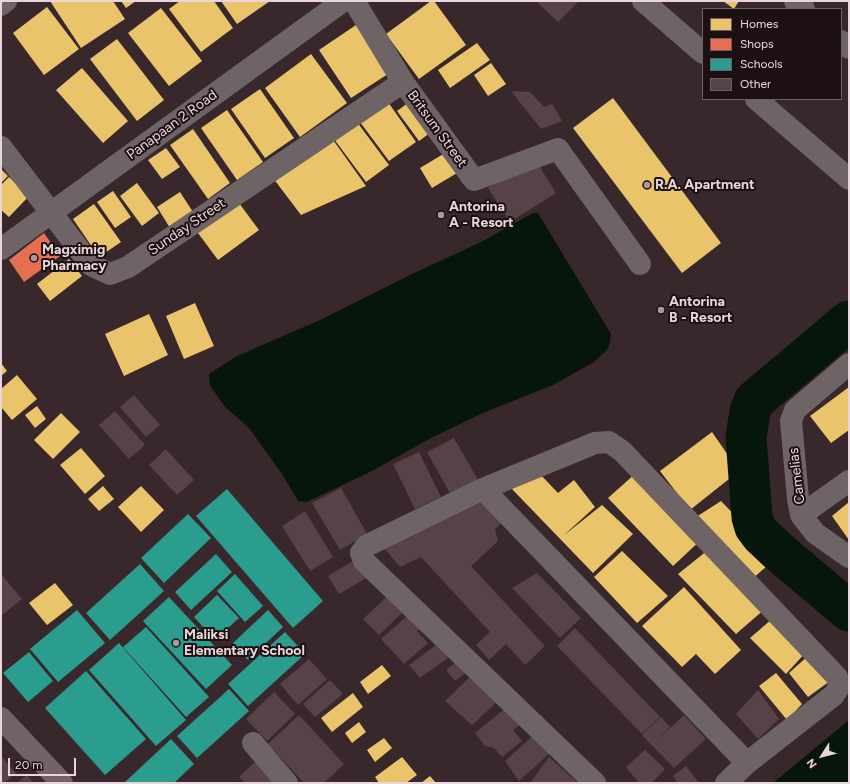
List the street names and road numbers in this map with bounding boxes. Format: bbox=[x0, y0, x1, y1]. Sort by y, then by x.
street label: Panapaan 2 Road bbox=[124, 87, 220, 163]
street label: Britsum Street bbox=[404, 87, 470, 171]
street label: Sunday Street bbox=[145, 195, 229, 259]
street label: Camelias bbox=[785, 447, 809, 505]

